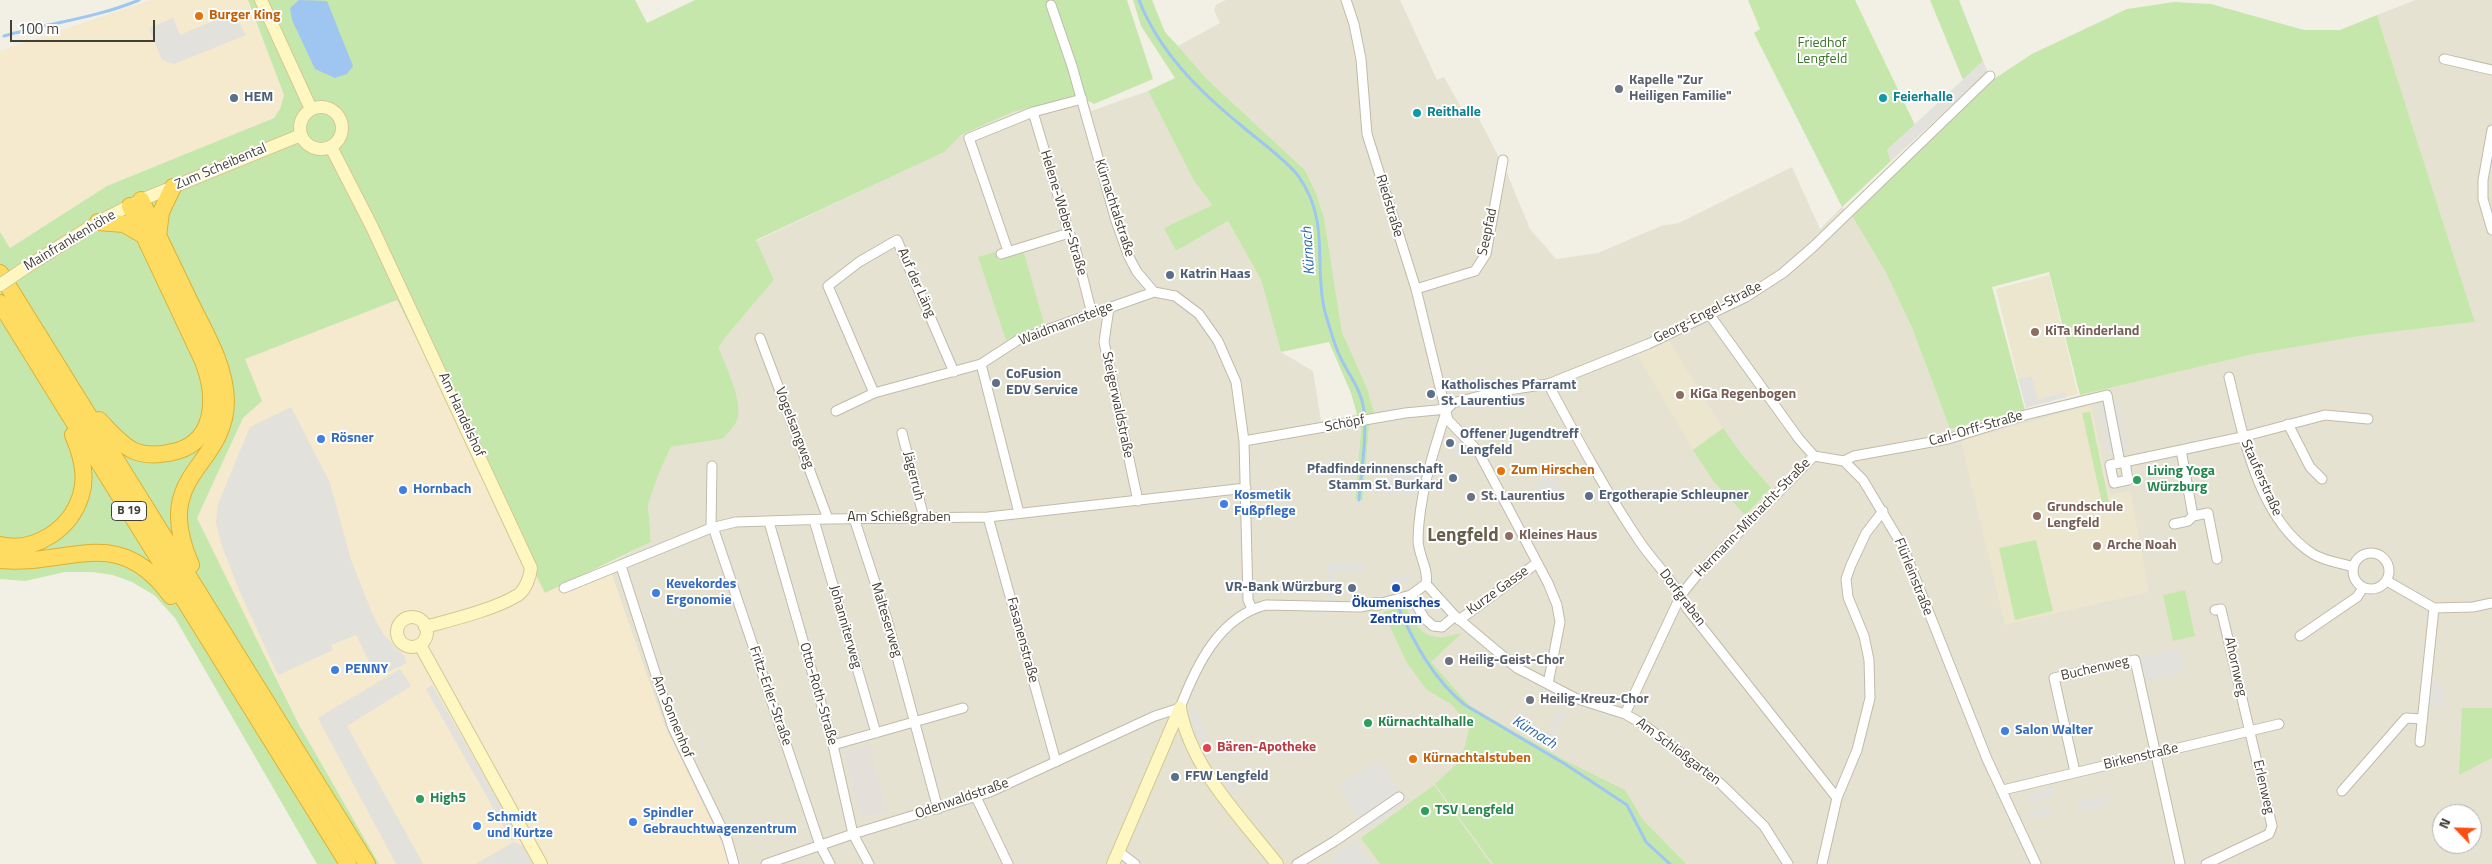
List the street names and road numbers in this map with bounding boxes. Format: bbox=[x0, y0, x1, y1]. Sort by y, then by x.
street label: Zum Scheibental bbox=[173, 140, 269, 194]
street label: Helene-Weber-Straße bbox=[1036, 148, 1090, 278]
street label: Kürnachtalstraße bbox=[1090, 157, 1138, 259]
street label: Riedstraße bbox=[1372, 173, 1406, 239]
street label: Mainfrankenhöhe bbox=[21, 207, 119, 275]
street label: Seepfad bbox=[1475, 207, 1501, 257]
street label: Auf der Läng bbox=[893, 246, 939, 320]
street label: Georg-Engel-Straße bbox=[1651, 279, 1765, 347]
street label: Waidmannsteige bbox=[1017, 298, 1115, 350]
street label: Steigerwaldstraße bbox=[1098, 350, 1136, 460]
street label: Am Handelshof bbox=[434, 370, 488, 460]
street label: Vogelsangweg bbox=[771, 385, 817, 471]
street label: Carl-Orff-Straße bbox=[1927, 408, 2025, 450]
street label: Schöpf bbox=[1323, 412, 1367, 436]
street label: Stauferstraße bbox=[2237, 437, 2285, 519]
street label: Jägerruh bbox=[899, 450, 927, 502]
street label: Hermann-Mitnacht-Straße bbox=[1692, 455, 1814, 581]
road number: B 19 bbox=[112, 502, 146, 520]
street label: Am Schießgraben bbox=[847, 510, 951, 526]
street label: Flürleinstraße bbox=[1890, 536, 1936, 618]
street label: Kurze Gasse bbox=[1464, 563, 1532, 619]
street label: Dorfgraben bbox=[1655, 566, 1709, 630]
street label: Malteserweg bbox=[867, 581, 905, 659]
street label: Johanniterweg bbox=[825, 583, 865, 671]
street label: Fasanenstraße bbox=[1003, 595, 1041, 685]
street label: Ahornweg bbox=[2220, 636, 2250, 698]
street label: Otto-Roth-Straße bbox=[795, 641, 841, 747]
street label: Fritz-Erler-Straße bbox=[745, 644, 795, 748]
street label: Buchenweg bbox=[2059, 653, 2131, 685]
street label: Am Sonnenhof bbox=[648, 673, 696, 761]
street label: Am Schloßgarten bbox=[1632, 715, 1724, 789]
street label: Birkenstraße bbox=[2102, 740, 2180, 774]
street label: Erlenweg bbox=[2249, 758, 2277, 816]
street label: Odenwaldstraße bbox=[913, 775, 1011, 823]

